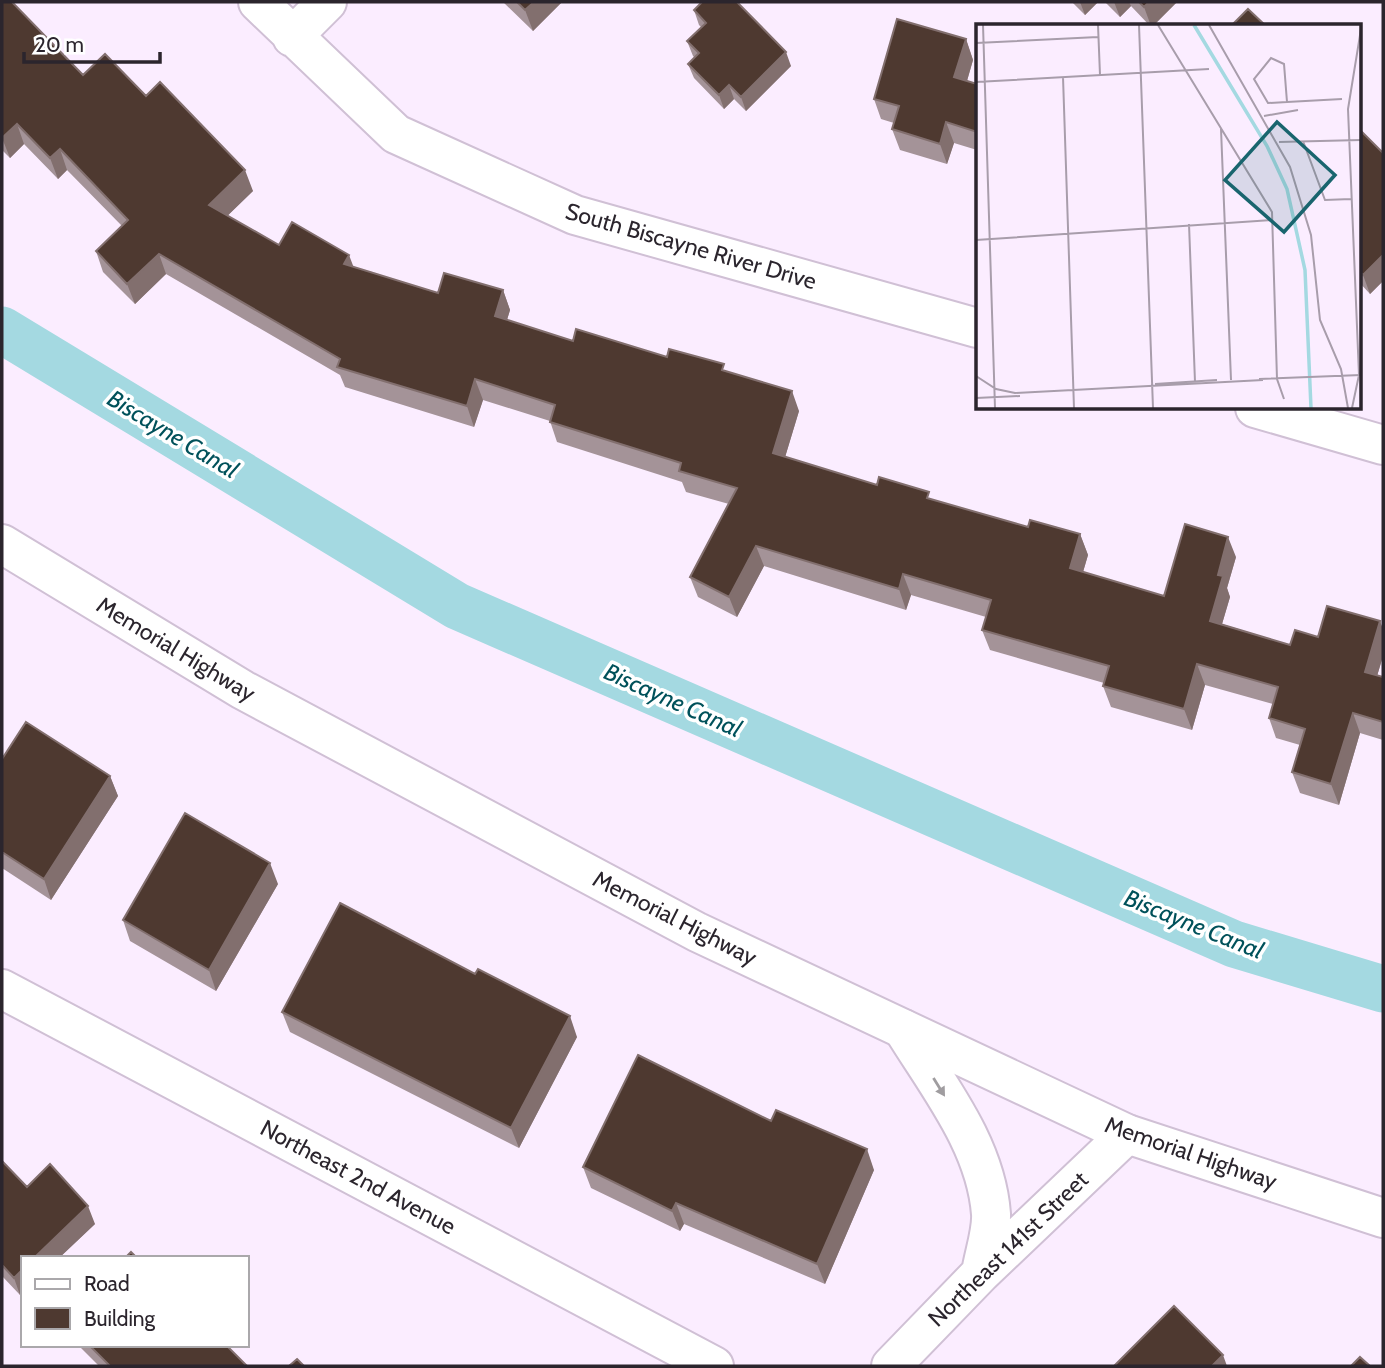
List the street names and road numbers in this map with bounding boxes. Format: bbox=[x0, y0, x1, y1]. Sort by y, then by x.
street label: South Biscayne River Drive bbox=[562, 197, 820, 295]
street label: Memorial Highway bbox=[92, 591, 261, 708]
street label: Memorial Highway bbox=[588, 865, 762, 972]
street label: Memorial Highway bbox=[1101, 1110, 1281, 1196]
street label: Northeast 2nd Avenue bbox=[256, 1114, 461, 1240]
street label: Northeast 141st Street bbox=[922, 1165, 1094, 1332]

